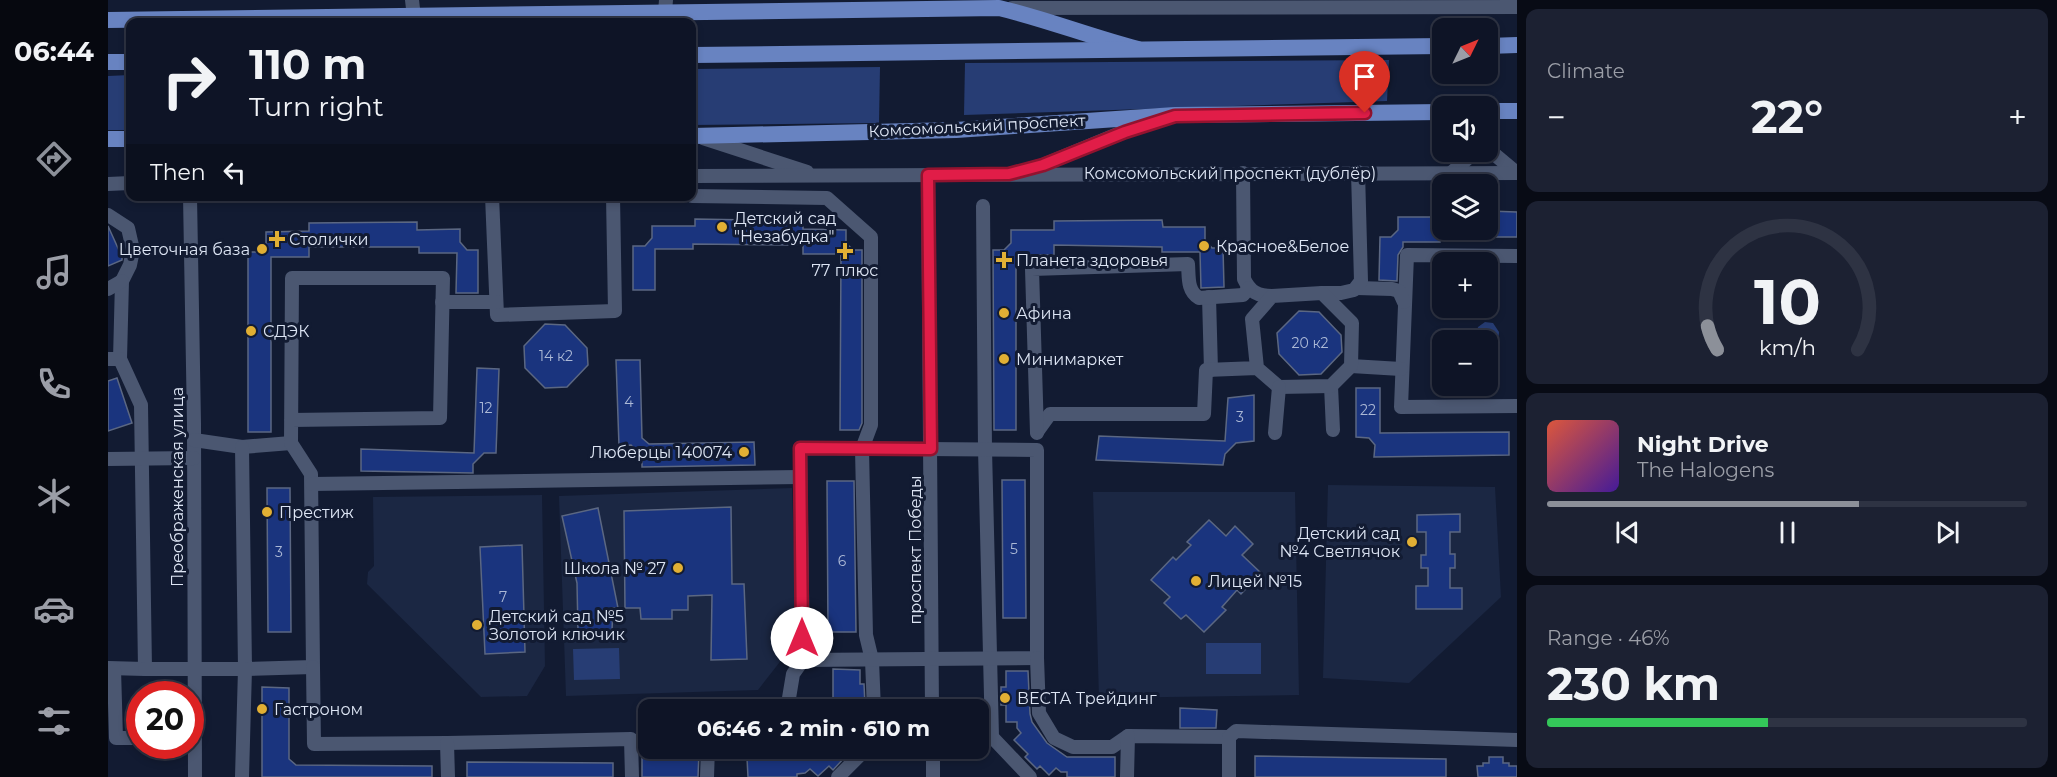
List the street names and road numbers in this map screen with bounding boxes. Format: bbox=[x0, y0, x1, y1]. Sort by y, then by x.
street label: Комсомольский проспект bbox=[868, 111, 1086, 141]
street label: Комсомольский проспект (дублёр) bbox=[1084, 164, 1376, 183]
street label: Преображенская улица bbox=[168, 387, 187, 587]
street label: проспект Победы bbox=[906, 475, 925, 625]

